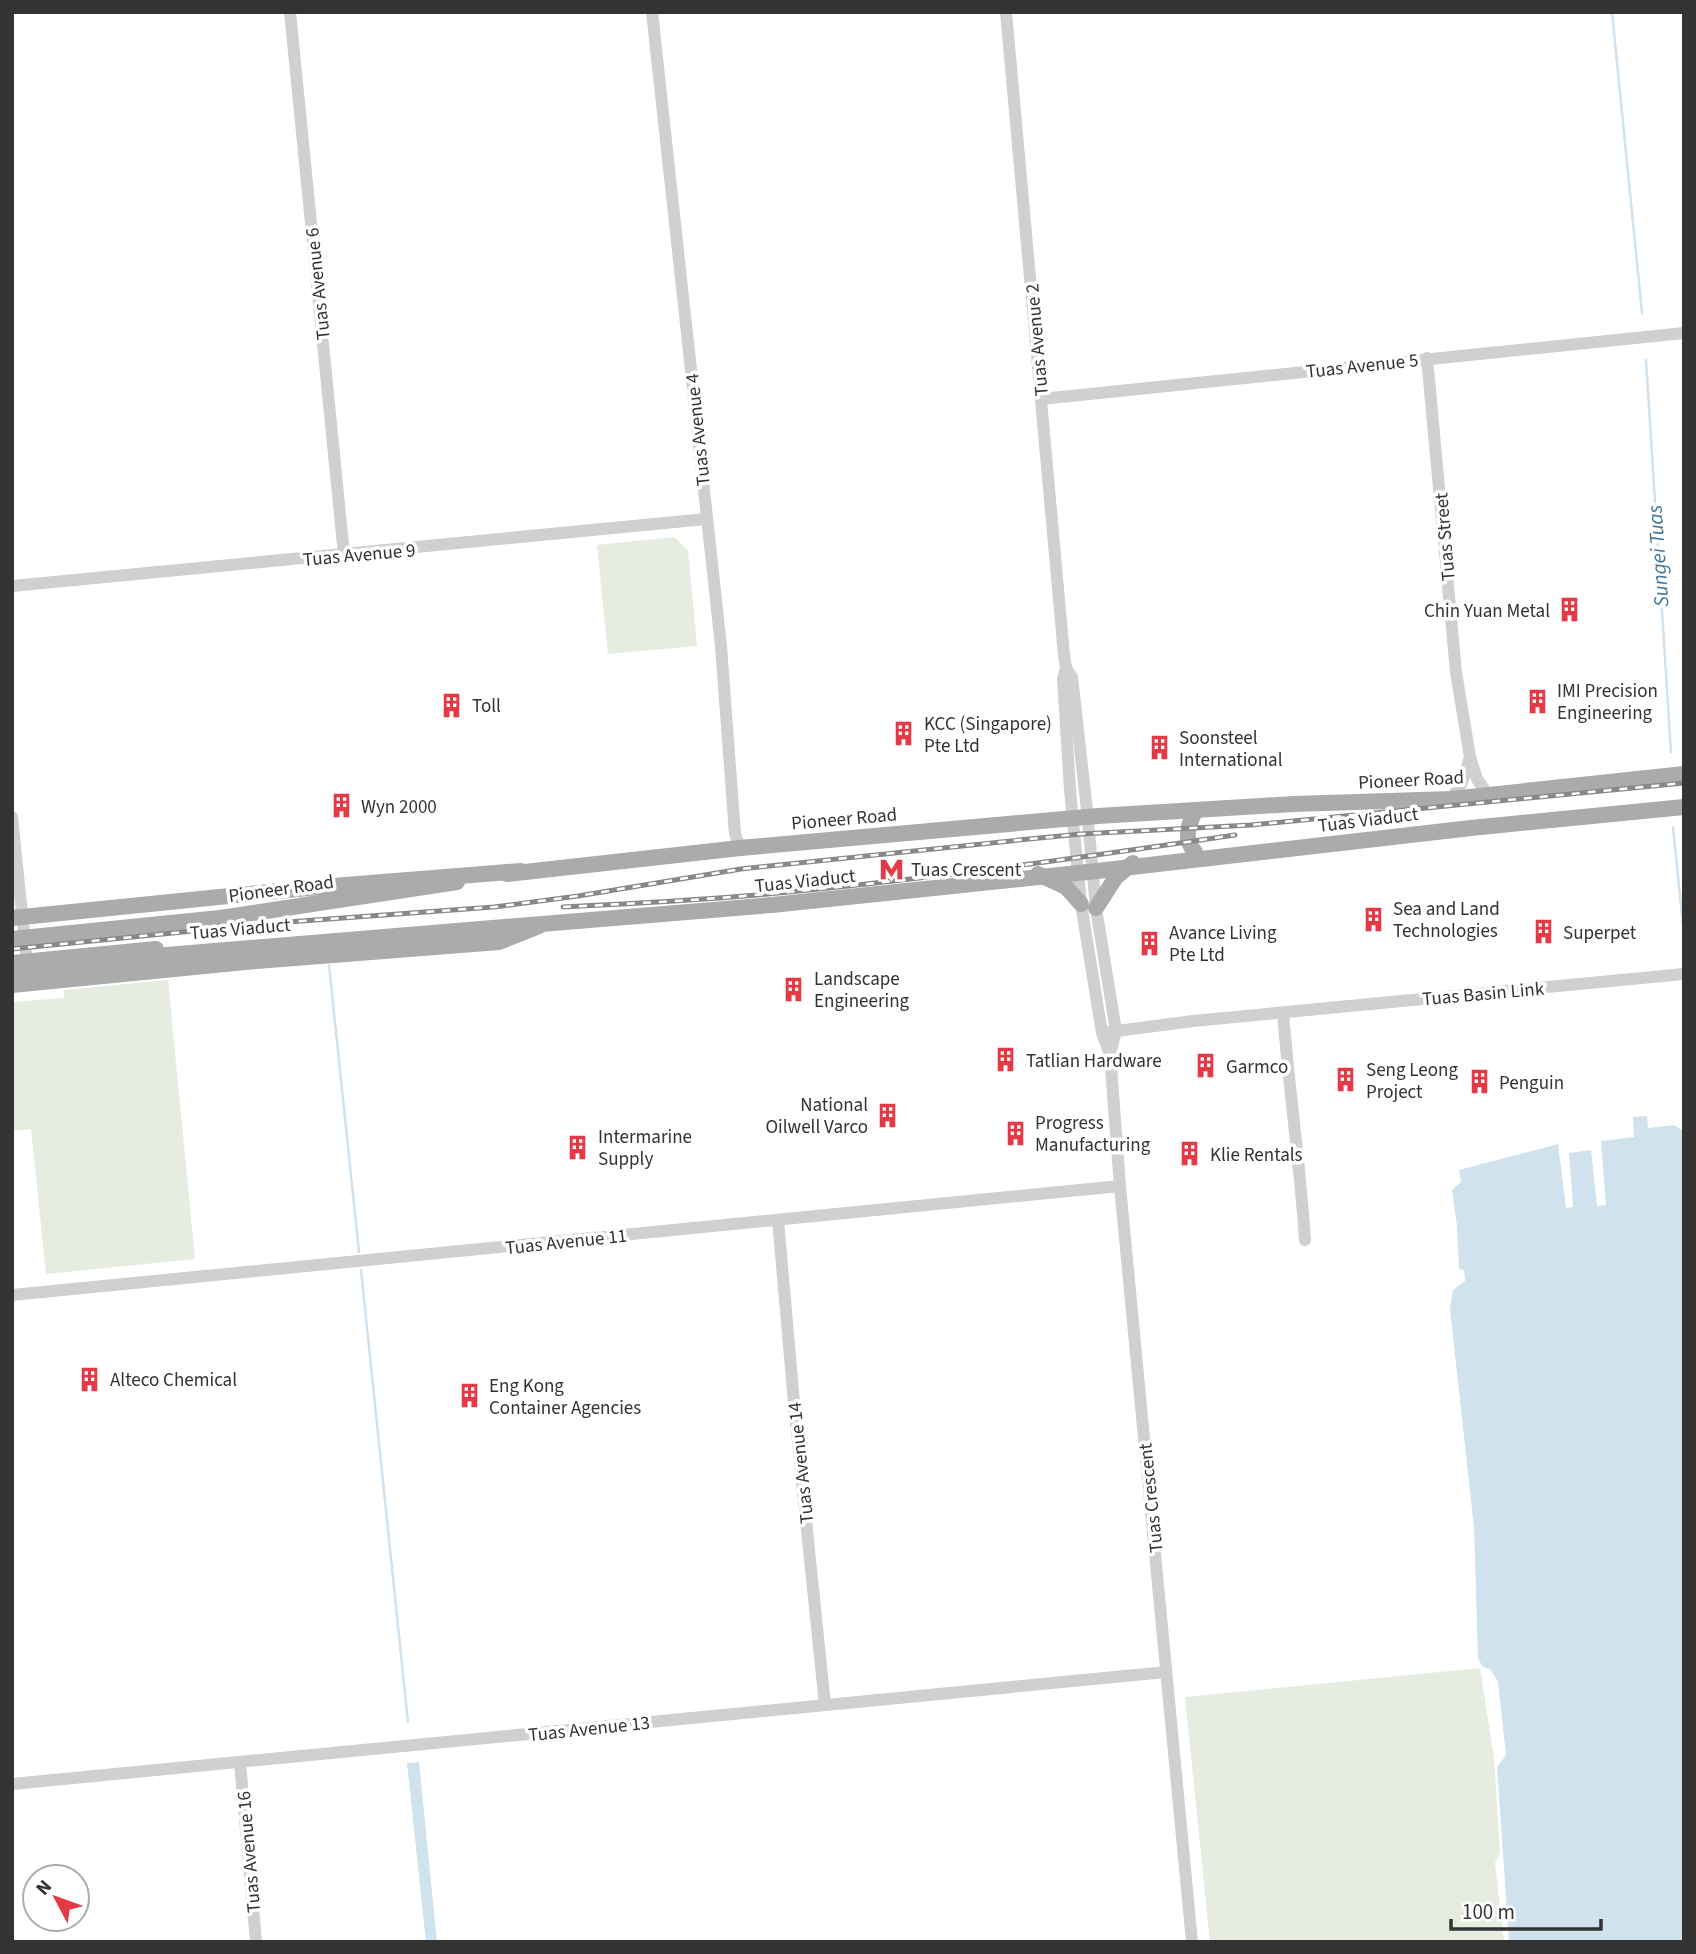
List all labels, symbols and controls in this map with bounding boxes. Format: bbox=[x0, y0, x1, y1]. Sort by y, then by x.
street label: Tuas Avenue 6 bbox=[299, 226, 338, 341]
street label: Tuas Avenue 2 bbox=[1019, 283, 1056, 397]
street label: Tuas Avenue 5 bbox=[1305, 347, 1420, 386]
street label: Tuas Avenue 4 bbox=[679, 372, 718, 487]
street label: Tuas Street bbox=[1428, 491, 1463, 582]
water label: Sungei Tuas bbox=[1639, 504, 1677, 608]
street label: Tuas Avenue 9 bbox=[302, 537, 416, 574]
building icon: Chin Yuan Metal bbox=[1556, 596, 1584, 624]
place label: Chin Yuan Metal bbox=[1424, 598, 1550, 625]
place label: IMI Precision Engineering bbox=[1557, 678, 1658, 727]
building icon: IMI Precision Engineering bbox=[1523, 687, 1551, 715]
building icon: Toll bbox=[438, 691, 466, 719]
place label: Toll bbox=[472, 693, 501, 720]
place label: KCC (Singapore) Pte Ltd bbox=[924, 711, 1052, 760]
building icon: KCC (Singapore) Pte Ltd bbox=[890, 720, 918, 748]
place label: Soonsteel International bbox=[1179, 725, 1283, 774]
building icon: Soonsteel International bbox=[1145, 734, 1173, 762]
street label: Pioneer Road bbox=[1357, 764, 1465, 797]
building icon: Wyn 2000 bbox=[327, 792, 355, 820]
place label: Wyn 2000 bbox=[361, 794, 437, 821]
street label: Pioneer Road bbox=[790, 801, 898, 838]
street label: Tuas Viaduct bbox=[1317, 801, 1420, 840]
metro station icon: Tuas Crescent bbox=[877, 855, 905, 883]
place label: Tuas Crescent bbox=[911, 857, 1022, 884]
street label: Tuas Viaduct bbox=[754, 863, 857, 900]
street label: Pioneer Road bbox=[227, 869, 336, 910]
place label: Sea and Land Technologies bbox=[1393, 896, 1500, 945]
building icon: Sea and Land Technologies bbox=[1359, 905, 1387, 933]
street label: Tuas Viaduct bbox=[189, 912, 292, 947]
building icon: Superpet bbox=[1529, 918, 1557, 946]
place label: Avance Living Pte Ltd bbox=[1169, 920, 1277, 969]
place label: Superpet bbox=[1563, 920, 1637, 947]
building icon: Avance Living Pte Ltd bbox=[1135, 929, 1163, 957]
place label: Landscape Engineering bbox=[814, 966, 910, 1015]
building icon: Landscape Engineering bbox=[780, 975, 808, 1003]
street label: Tuas Basin Link bbox=[1421, 976, 1546, 1013]
building icon: Tatlian Hardware bbox=[992, 1046, 1020, 1074]
place label: Tatlian Hardware bbox=[1026, 1048, 1162, 1075]
building icon: Garmco bbox=[1192, 1052, 1220, 1080]
place label: Garmco bbox=[1226, 1054, 1288, 1081]
place label: Seng Leong Project bbox=[1366, 1057, 1458, 1106]
building icon: Seng Leong Project bbox=[1332, 1066, 1360, 1094]
building icon: Penguin bbox=[1465, 1068, 1493, 1096]
place label: Penguin bbox=[1499, 1070, 1564, 1097]
place label: National Oilwell Varco bbox=[765, 1092, 868, 1141]
building icon: National Oilwell Varco bbox=[874, 1101, 902, 1129]
place label: Progress Manufacturing bbox=[1035, 1110, 1151, 1159]
building icon: Progress Manufacturing bbox=[1001, 1119, 1029, 1147]
place label: Intermarine Supply bbox=[598, 1124, 692, 1173]
building icon: Intermarine Supply bbox=[564, 1133, 592, 1161]
building icon: Klie Rentals bbox=[1176, 1140, 1204, 1168]
place label: Klie Rentals bbox=[1210, 1142, 1303, 1169]
street label: Tuas Avenue 11 bbox=[504, 1223, 628, 1262]
building icon: Alteco Chemical bbox=[76, 1365, 104, 1393]
place label: Alteco Chemical bbox=[110, 1367, 237, 1394]
place label: Eng Kong Container Agencies bbox=[489, 1373, 641, 1422]
building icon: Eng Kong Container Agencies bbox=[455, 1382, 483, 1410]
street label: Tuas Avenue 14 bbox=[782, 1401, 821, 1525]
street label: Tuas Crescent bbox=[1132, 1441, 1171, 1554]
street label: Tuas Avenue 13 bbox=[527, 1710, 651, 1749]
street label: Tuas Avenue 16 bbox=[231, 1790, 268, 1914]
north arrow bbox=[21, 1863, 91, 1933]
text: N bbox=[30, 1874, 59, 1901]
scale bar bbox=[1451, 1888, 1602, 1932]
text: 100 m bbox=[1462, 1897, 1515, 1927]

